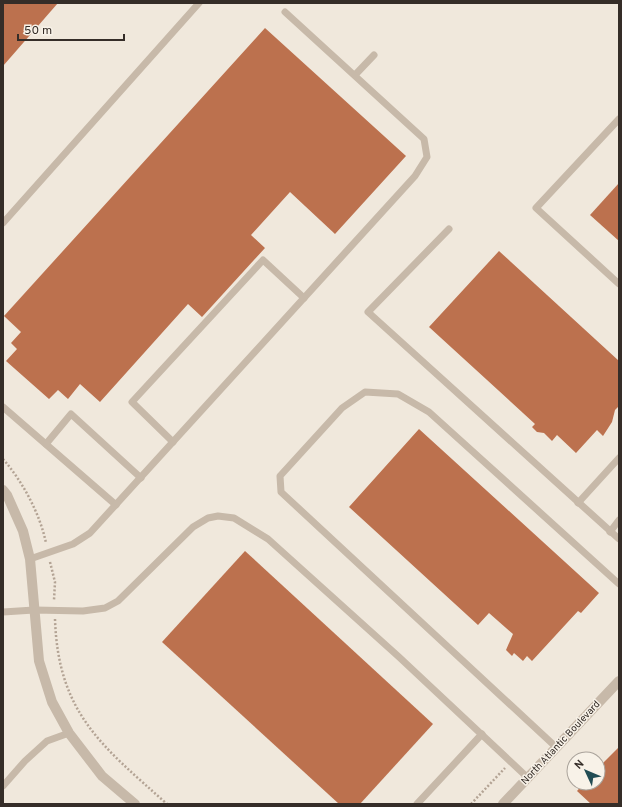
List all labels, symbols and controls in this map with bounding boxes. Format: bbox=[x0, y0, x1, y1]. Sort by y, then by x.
scale bar bbox=[18, 16, 124, 42]
text: 50 m bbox=[24, 23, 52, 39]
street label: North Atlantic Boulevard bbox=[519, 698, 603, 788]
north arrow bbox=[566, 751, 606, 791]

